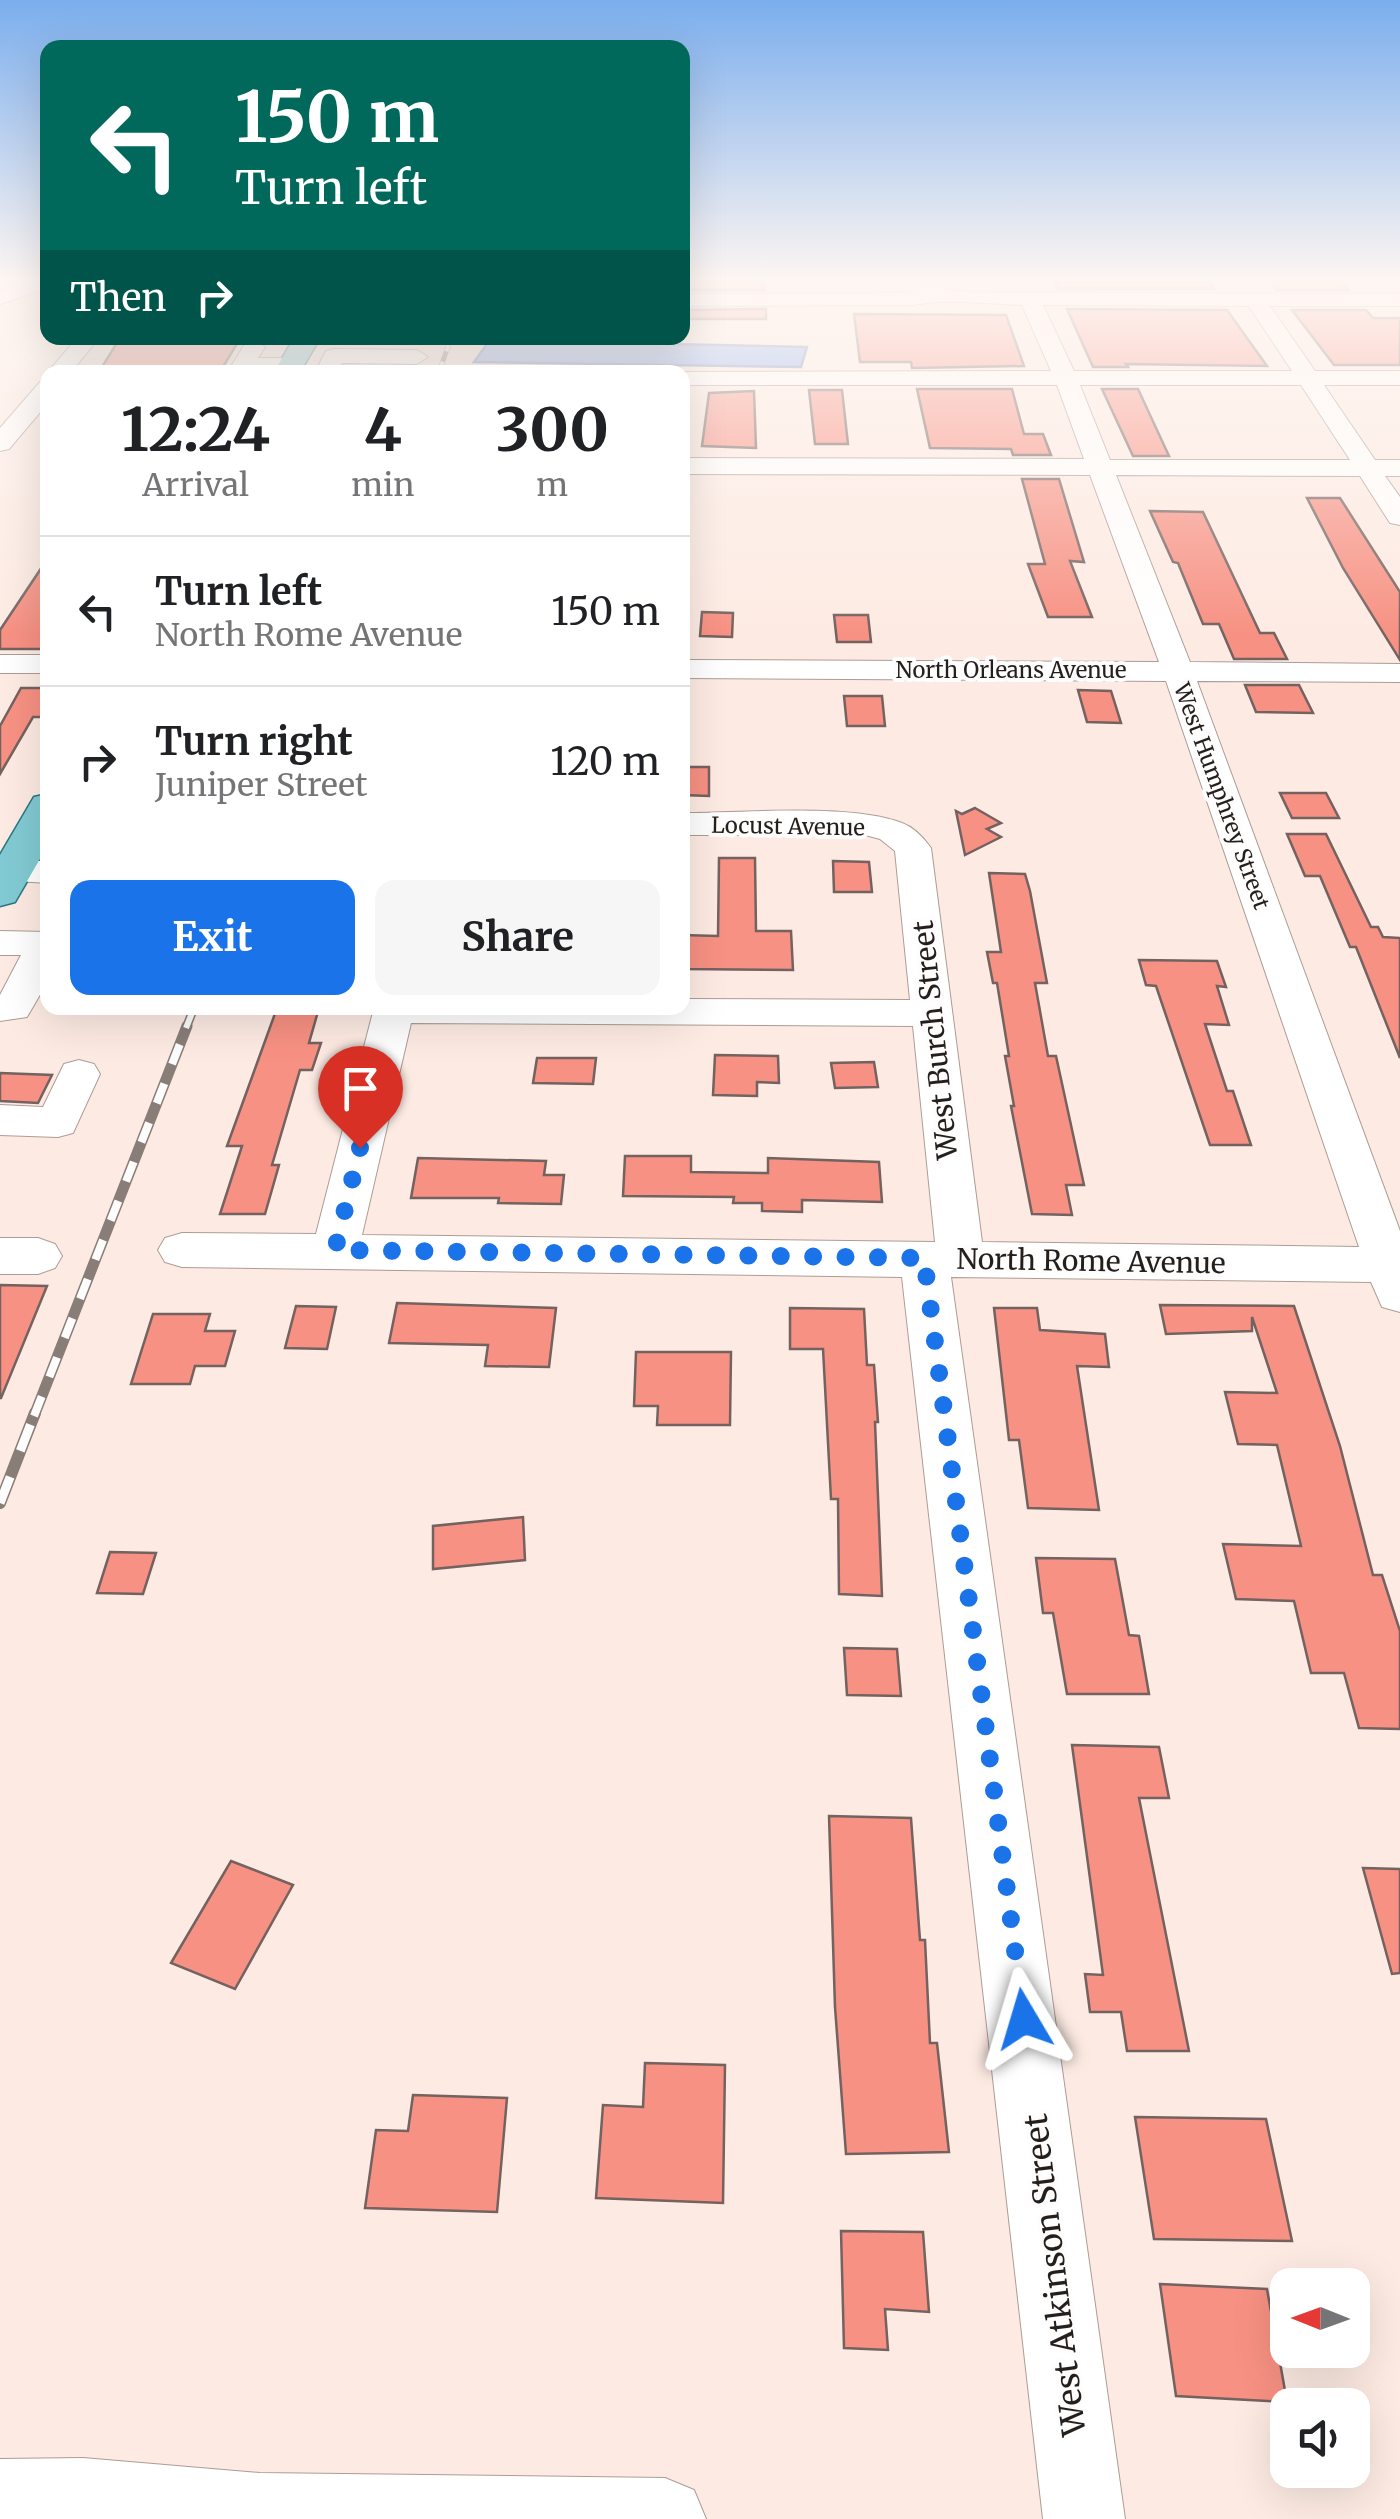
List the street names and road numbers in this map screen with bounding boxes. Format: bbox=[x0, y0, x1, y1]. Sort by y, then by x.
street label: North Orleans Avenue bbox=[896, 656, 1126, 684]
street label: West Humphrey Street bbox=[1168, 678, 1276, 913]
street label: Locust Avenue bbox=[711, 811, 865, 841]
street label: West Burch Street bbox=[905, 919, 966, 1162]
street label: North Rome Avenue bbox=[956, 1241, 1226, 1281]
street label: West Atkinson Street bbox=[1015, 2111, 1095, 2439]

